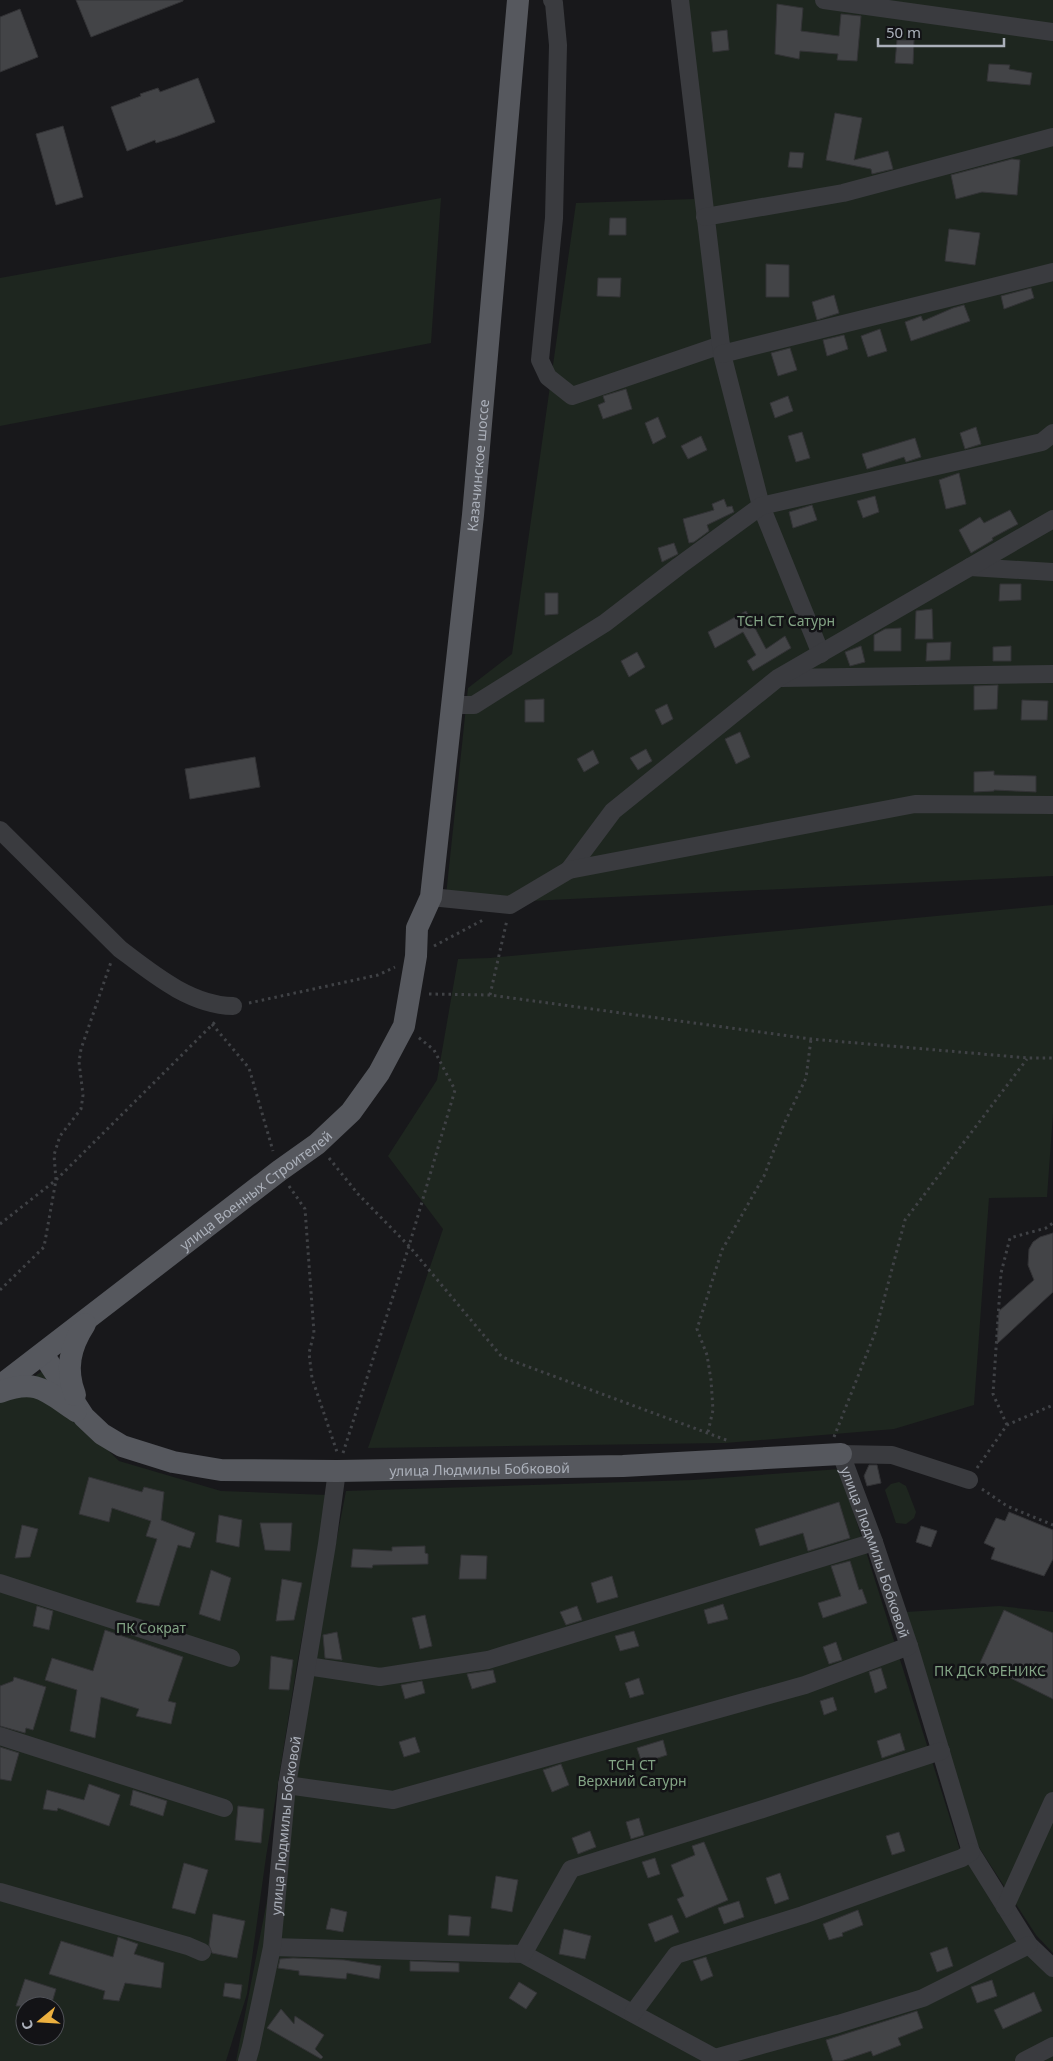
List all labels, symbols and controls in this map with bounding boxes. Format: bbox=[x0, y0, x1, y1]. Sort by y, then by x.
scale bar bbox=[878, 15, 1004, 47]
text: 50 m bbox=[886, 22, 921, 42]
street label: Казачинское шоссе bbox=[462, 398, 493, 532]
park label: ТСН СТ Сатурн bbox=[737, 611, 835, 630]
street label: улица Военных Строителей bbox=[175, 1126, 336, 1254]
street label: улица Людмилы Бобковой bbox=[389, 1457, 570, 1480]
street label: улица Людмилы Бобковой bbox=[837, 1464, 915, 1640]
park label: ПК Сократ bbox=[116, 1618, 187, 1637]
park label: ПК ДСК ФЕНИКС bbox=[934, 1661, 1046, 1680]
street label: улица Людмилы Бобковой bbox=[265, 1734, 305, 1916]
park label: ТСН СТ Верхний Сатурн bbox=[577, 1755, 687, 1790]
north arrow bbox=[15, 1996, 65, 2046]
text: С bbox=[17, 2018, 38, 2032]

